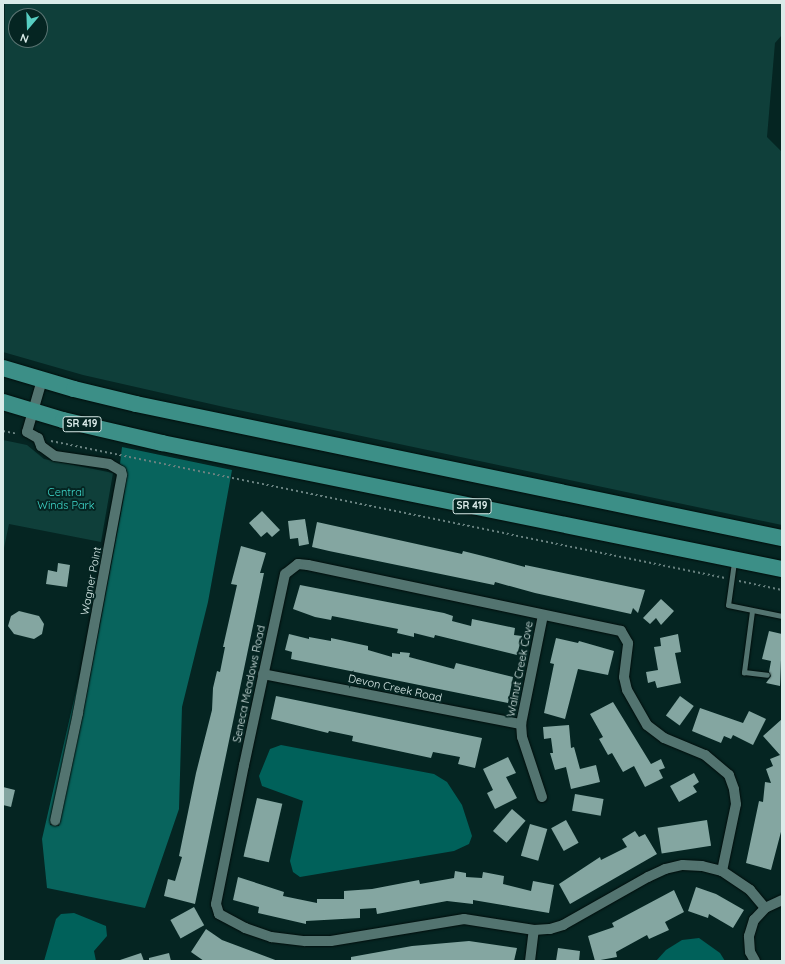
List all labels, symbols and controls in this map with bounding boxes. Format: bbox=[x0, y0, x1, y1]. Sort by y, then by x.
north arrow bbox=[8, 8, 48, 48]
text: N bbox=[18, 30, 31, 46]
road number: SR 419 bbox=[62, 416, 102, 432]
park label: Central Winds Park bbox=[37, 486, 95, 512]
road number: SR 419 bbox=[452, 498, 492, 514]
street label: Wagner Point bbox=[78, 546, 104, 616]
street label: Walnut Creek Cove bbox=[504, 620, 536, 718]
street label: Seneca Meadows Road bbox=[230, 624, 268, 744]
street label: Devon Creek Road bbox=[347, 672, 443, 704]

